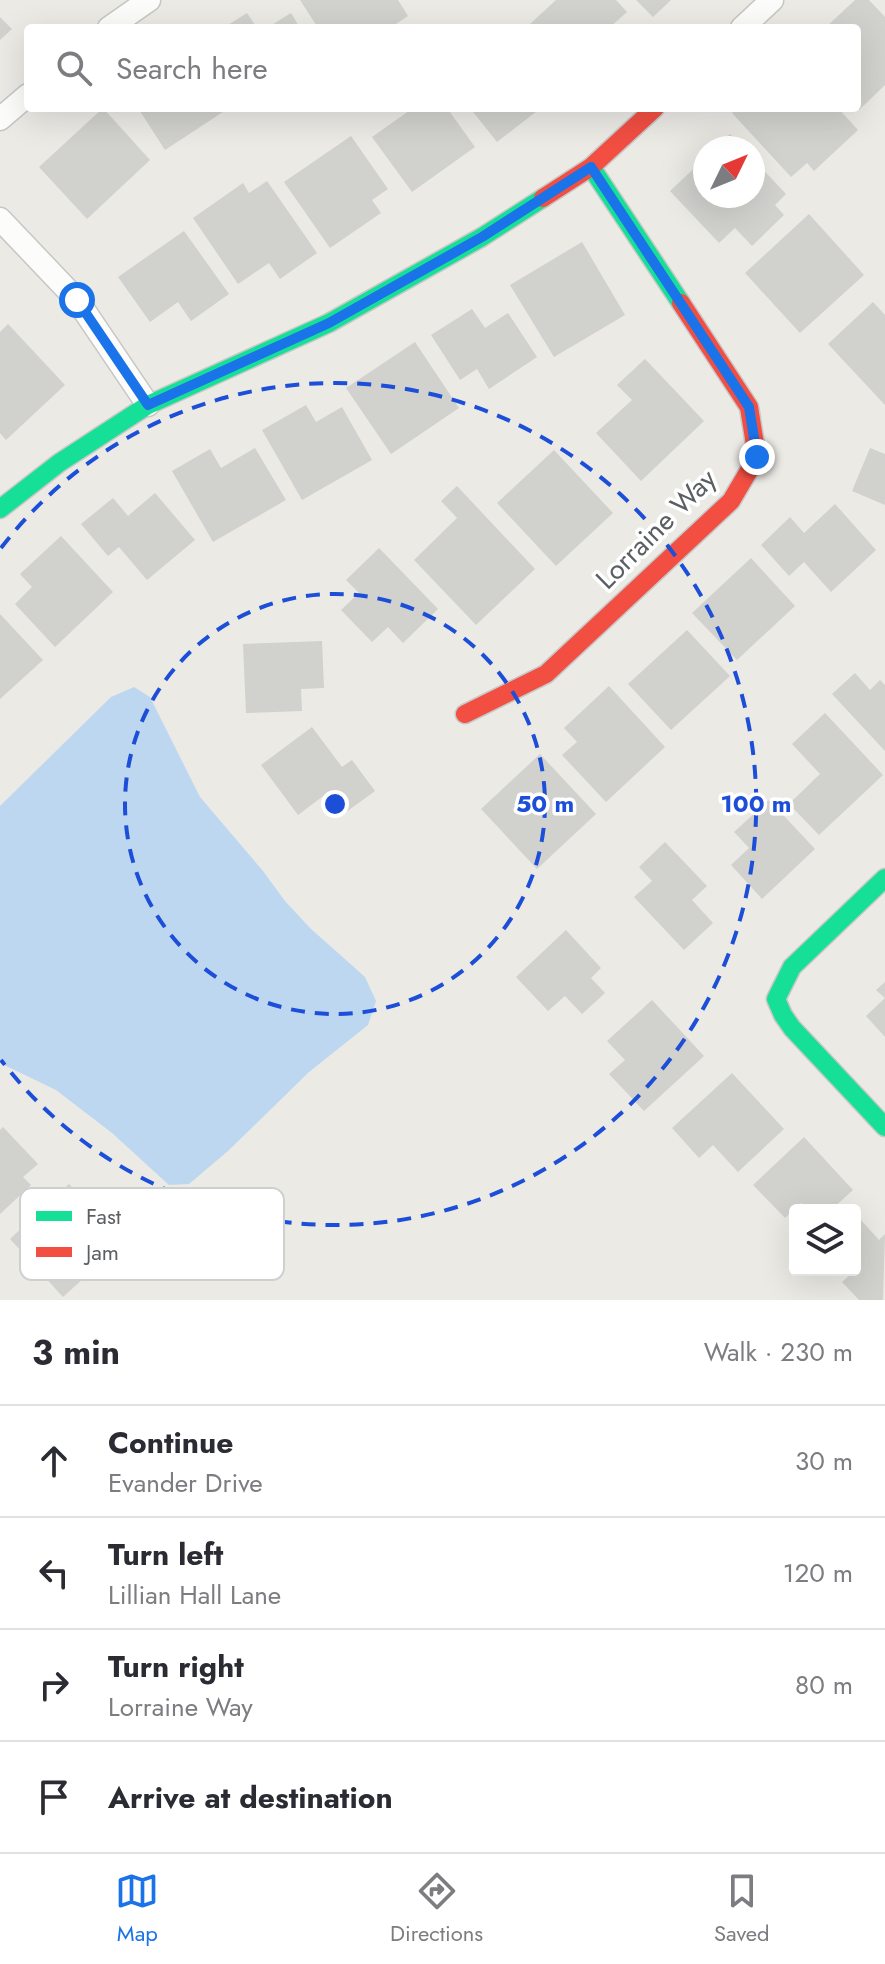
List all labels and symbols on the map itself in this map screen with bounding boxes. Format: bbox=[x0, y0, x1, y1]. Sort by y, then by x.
north arrow bbox=[693, 136, 765, 208]
route start bbox=[59, 282, 95, 318]
route end bbox=[739, 439, 775, 475]
street label: Lorraine Way bbox=[586, 459, 726, 599]
text: 50 m bbox=[516, 786, 574, 821]
text: 100 m bbox=[721, 786, 791, 821]
centre of rings bbox=[321, 790, 349, 818]
legend bbox=[20, 1188, 284, 1280]
text: Fast bbox=[86, 1200, 122, 1232]
text: Jam bbox=[83, 1236, 119, 1268]

